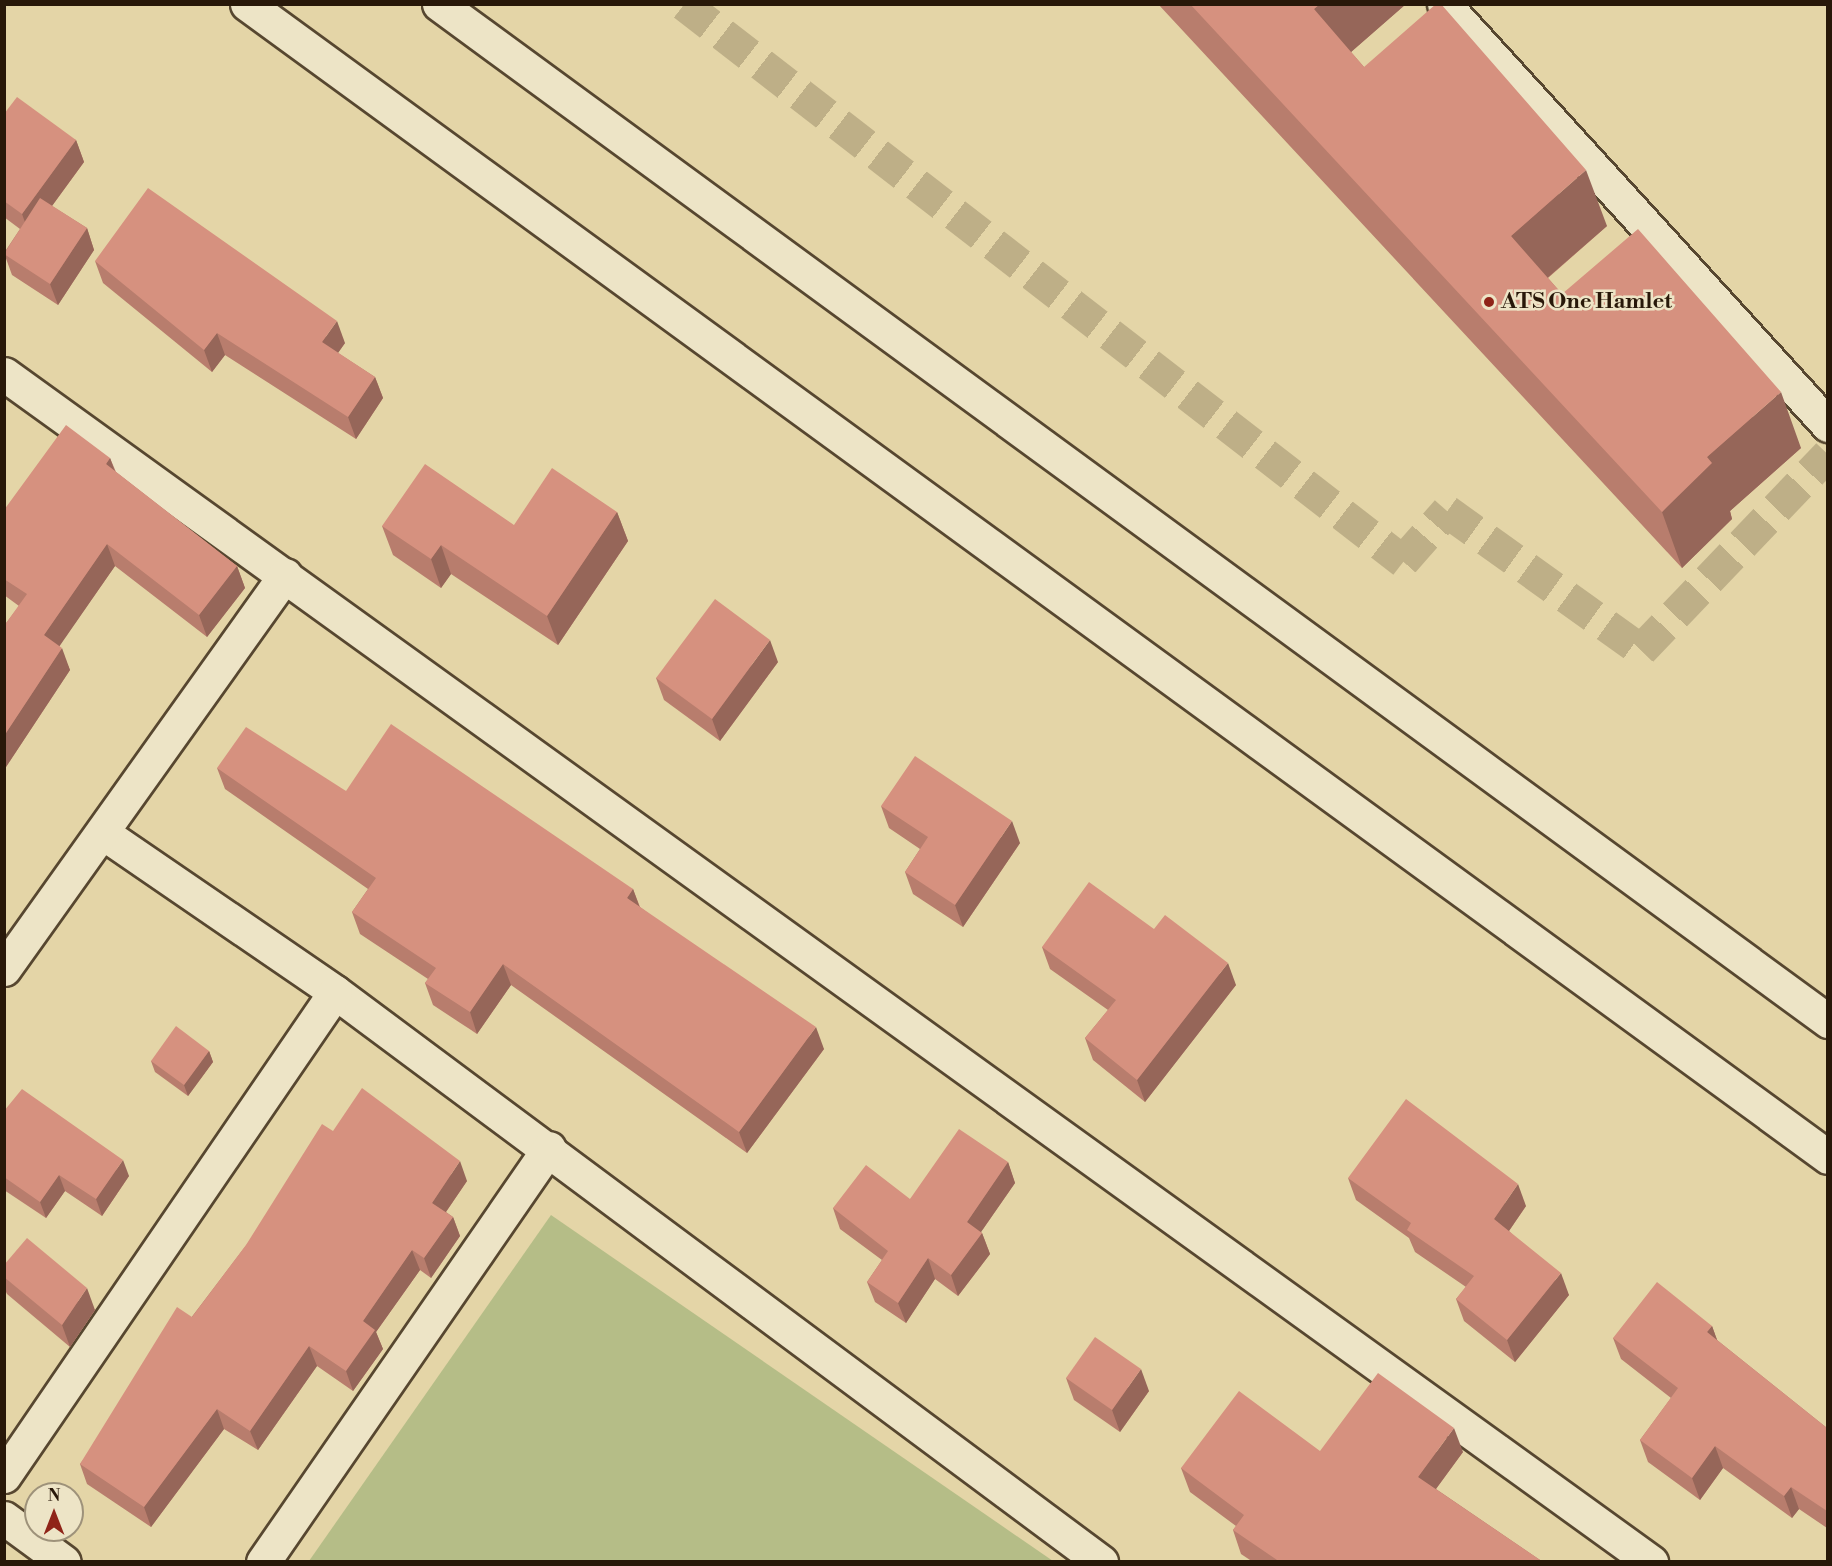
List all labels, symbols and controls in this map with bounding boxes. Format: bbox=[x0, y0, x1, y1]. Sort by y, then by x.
place label: ATS One Hamlet bbox=[1501, 289, 1672, 315]
marker: ATS One Hamlet bbox=[1482, 295, 1496, 309]
north arrow bbox=[24, 1482, 84, 1542]
text: N bbox=[48, 1486, 60, 1506]

